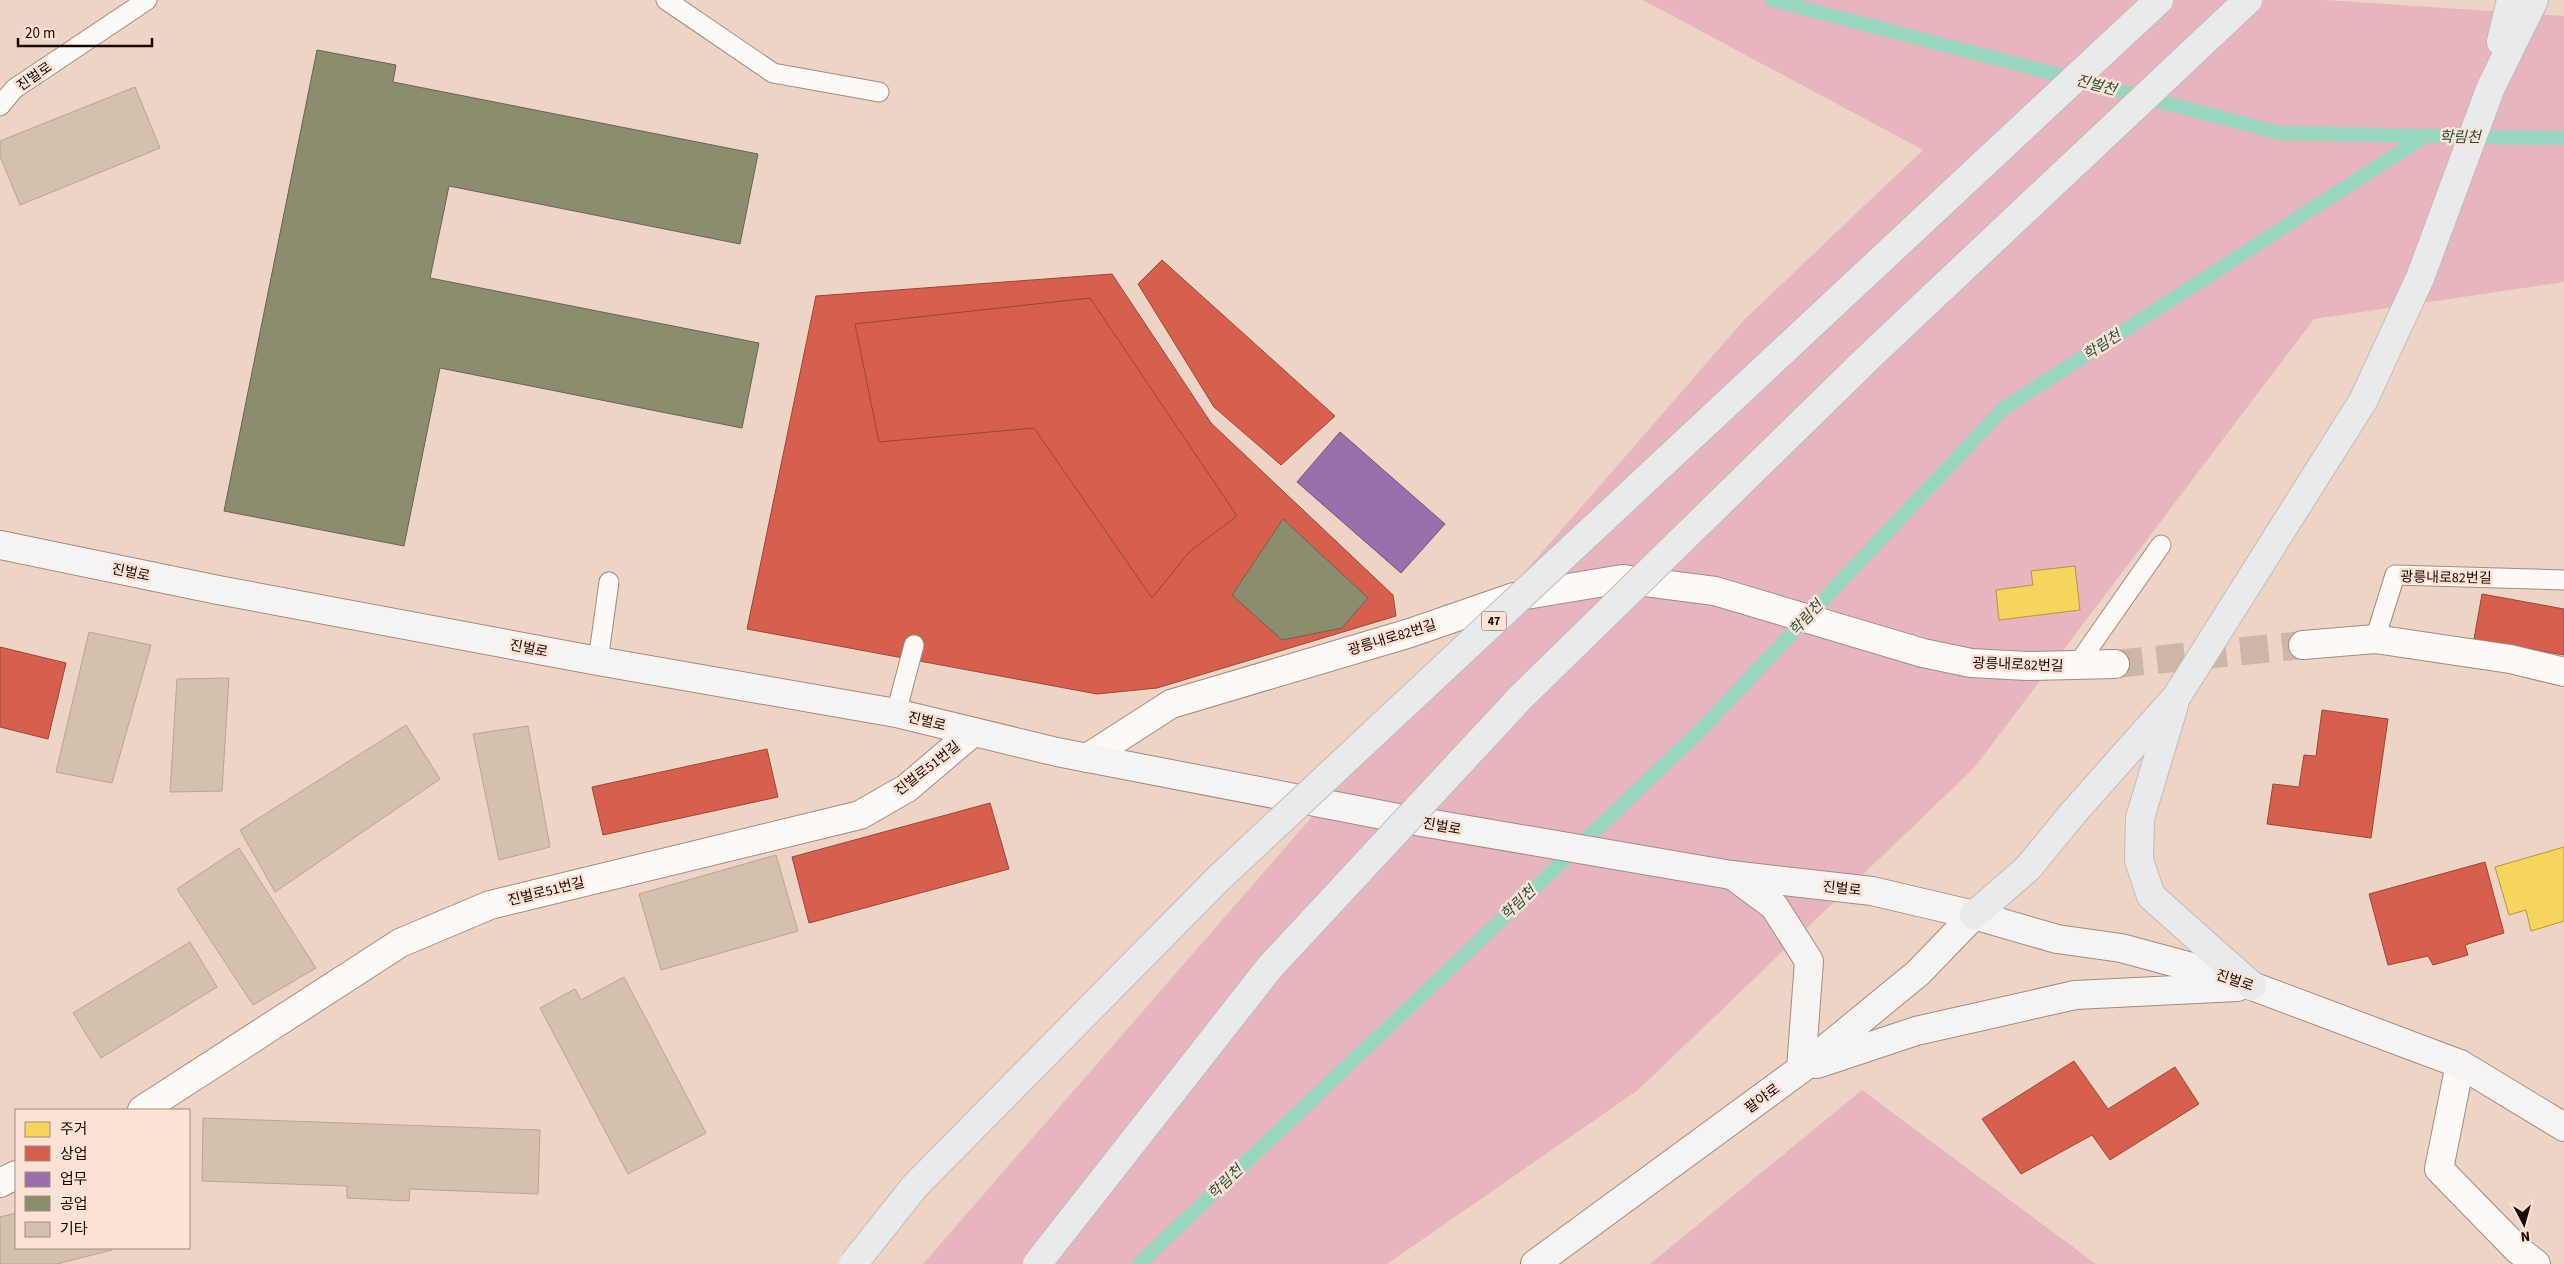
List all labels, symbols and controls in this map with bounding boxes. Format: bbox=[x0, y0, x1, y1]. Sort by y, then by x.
scale bar bbox=[18, 15, 151, 47]
text: 20 m bbox=[25, 23, 55, 44]
street label: 진벌로 bbox=[13, 57, 56, 96]
water label: 진벌천 bbox=[2073, 70, 2121, 102]
water label: 학림천 bbox=[2439, 127, 2483, 148]
water label: 학림천 bbox=[2079, 324, 2127, 366]
street label: 진벌로 bbox=[110, 559, 152, 587]
street label: 광릉내로82번길 bbox=[2400, 567, 2492, 589]
water label: 학림천 bbox=[1785, 594, 1830, 641]
road number: 47 bbox=[1482, 612, 1506, 630]
street label: 광릉내로82번길 bbox=[1346, 615, 1439, 661]
street label: 진벌로 bbox=[508, 635, 550, 663]
street label: 광릉내로82번길 bbox=[1972, 653, 2064, 677]
street label: 진벌로 bbox=[906, 708, 948, 736]
street label: 진벌로51번길 bbox=[891, 737, 965, 801]
street label: 진벌로 bbox=[1421, 814, 1463, 840]
street label: 진벌로51번길 bbox=[506, 873, 587, 911]
street label: 진벌로 bbox=[1822, 877, 1862, 901]
water label: 학림천 bbox=[1496, 880, 1542, 925]
street label: 진벌로 bbox=[2213, 965, 2256, 997]
street label: 팔야로 bbox=[1741, 1079, 1784, 1118]
legend bbox=[15, 1109, 190, 1249]
text: 주거 bbox=[60, 1119, 88, 1140]
text: 상업 bbox=[60, 1144, 88, 1165]
water label: 학림천 bbox=[1203, 1159, 1249, 1204]
text: 업무 bbox=[60, 1169, 88, 1190]
text: 공업 bbox=[60, 1194, 88, 1215]
north arrow bbox=[2499, 1199, 2549, 1249]
text: 기타 bbox=[60, 1219, 88, 1240]
text: N bbox=[2520, 1226, 2531, 1246]

